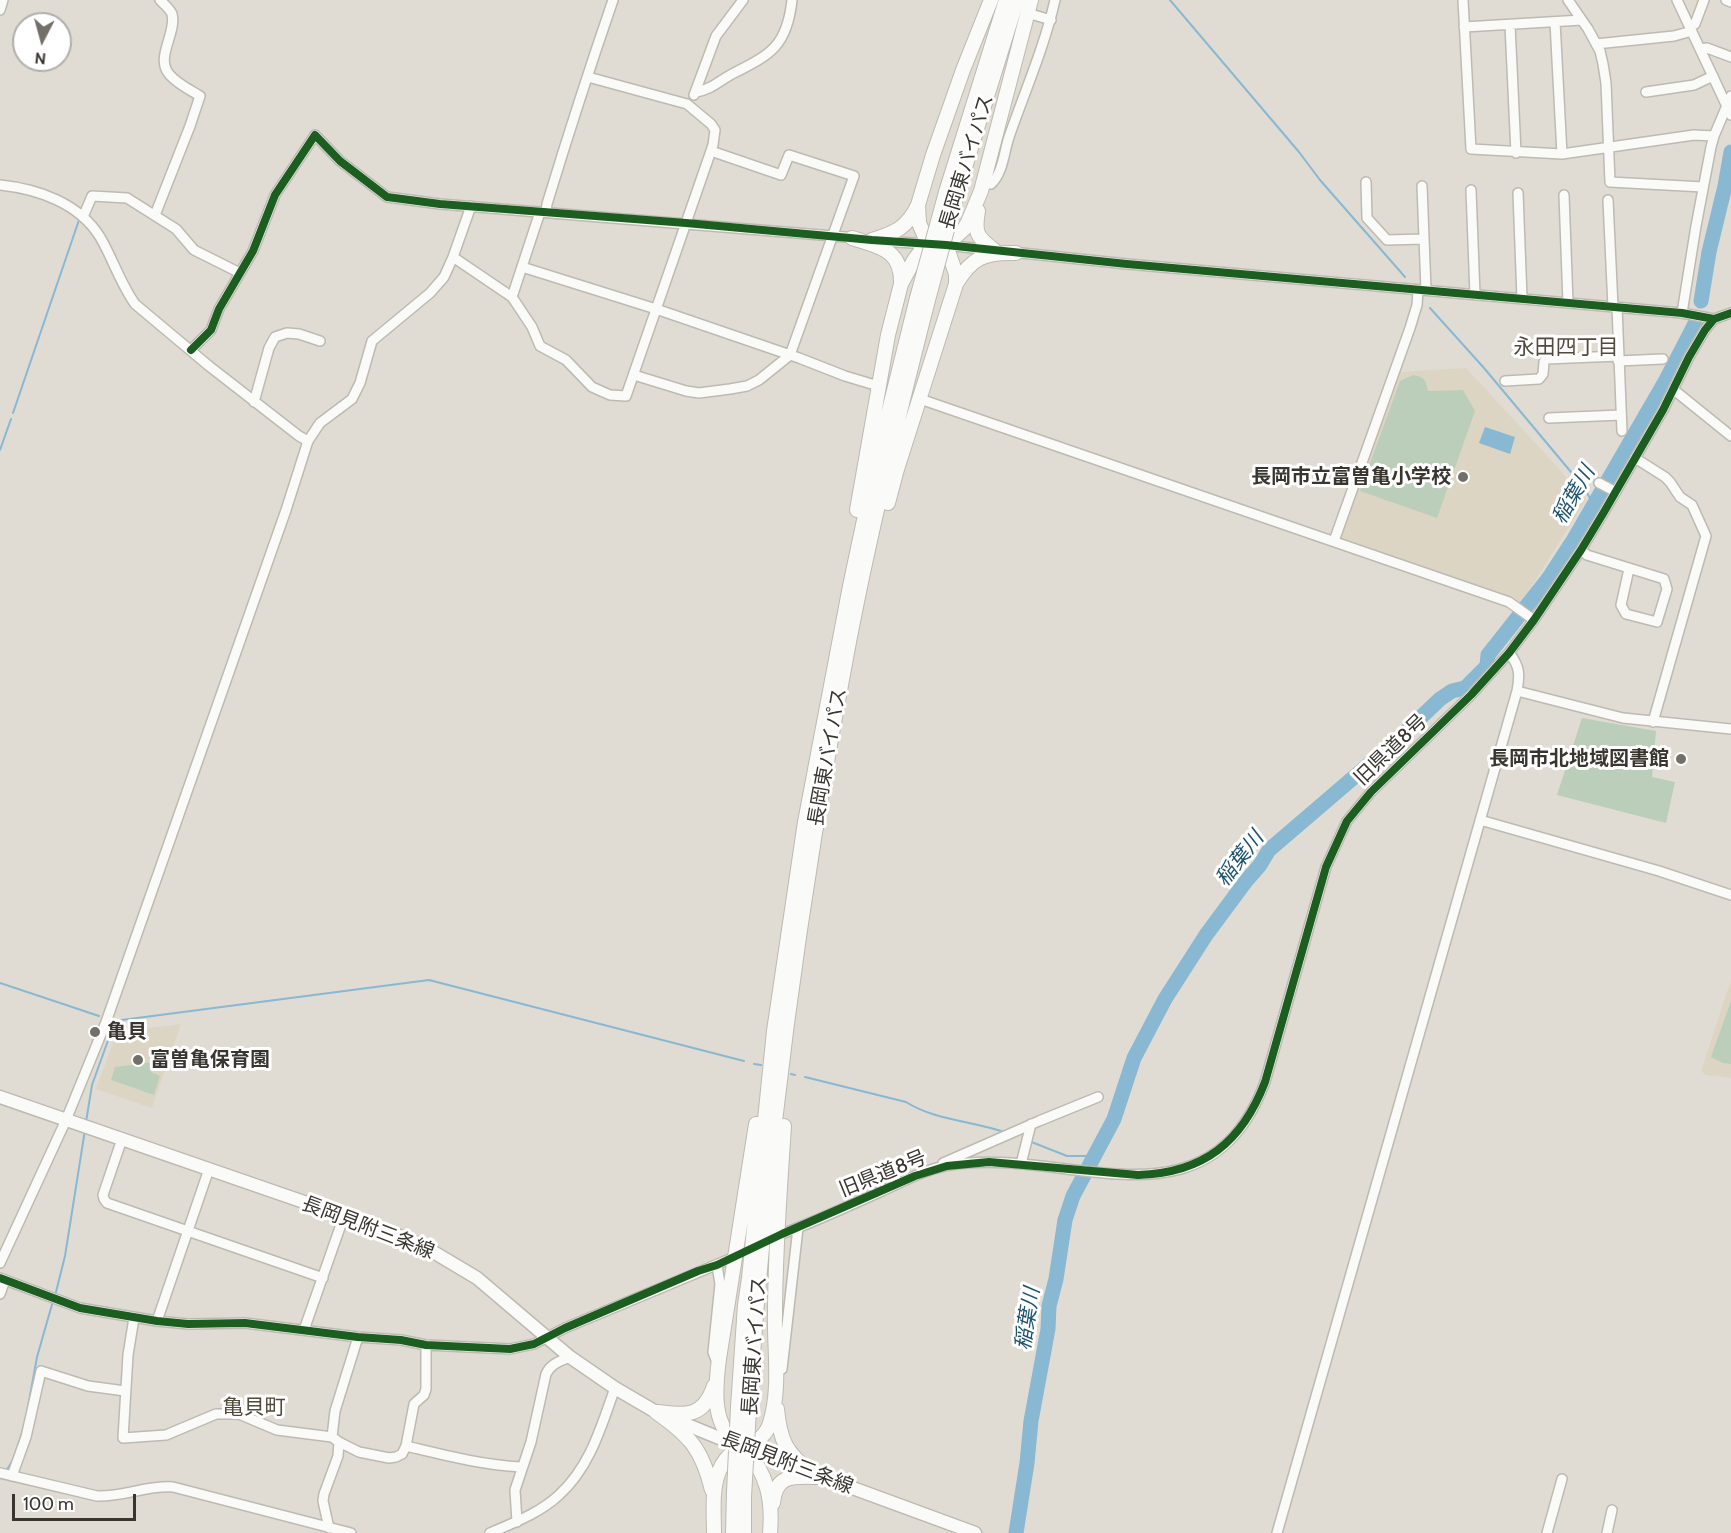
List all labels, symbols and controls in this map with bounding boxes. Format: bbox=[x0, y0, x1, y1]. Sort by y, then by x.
north arrow bbox=[12, 12, 72, 72]
text: N bbox=[34, 48, 47, 68]
street label: 長岡東バイパス bbox=[935, 92, 999, 232]
district label: 永田四丁目 bbox=[1514, 335, 1618, 361]
water label: 稲葉川 bbox=[1547, 461, 1601, 529]
place label: 長岡市立富曽亀小学校 bbox=[1251, 465, 1451, 489]
marker: 長岡市立富曽亀小学校 bbox=[1456, 470, 1470, 484]
street label: 長岡東バイパス bbox=[804, 686, 852, 828]
street label: 旧県道8号 bbox=[1350, 709, 1432, 791]
place label: 長岡市北地域図書館 bbox=[1489, 747, 1669, 771]
marker: 長岡市北地域図書館 bbox=[1674, 752, 1688, 766]
water label: 稲葉川 bbox=[1211, 826, 1269, 892]
place label: 亀貝 bbox=[107, 1020, 147, 1044]
marker: 亀貝 bbox=[88, 1025, 102, 1039]
place label: 富曽亀保育園 bbox=[150, 1048, 270, 1072]
marker: 富曽亀保育園 bbox=[131, 1053, 145, 1067]
street label: 旧県道8号 bbox=[836, 1146, 930, 1202]
street label: 長岡見附三条線 bbox=[298, 1192, 438, 1264]
street label: 長岡東バイパス bbox=[738, 1275, 772, 1417]
water label: 稲葉川 bbox=[1011, 1286, 1045, 1352]
district label: 亀貝町 bbox=[223, 1395, 285, 1421]
street label: 長岡見附三条線 bbox=[717, 1427, 857, 1499]
scale bar bbox=[15, 1482, 140, 1520]
text: 100 m bbox=[23, 1493, 74, 1515]

